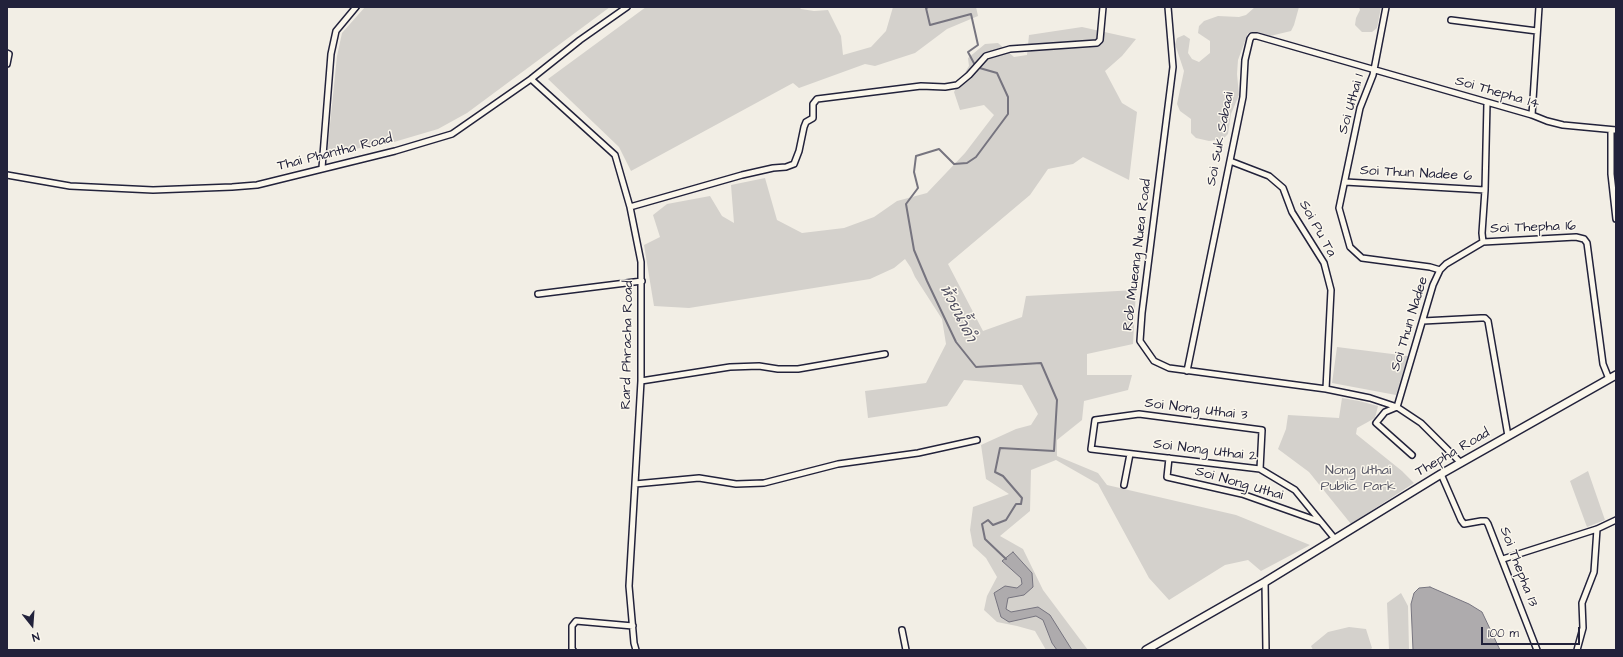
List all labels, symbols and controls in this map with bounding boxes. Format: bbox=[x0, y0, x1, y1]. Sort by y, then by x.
street label: Soi Uthai 1 bbox=[1335, 72, 1369, 136]
street label: Soi Thepha 14 bbox=[1453, 73, 1541, 113]
street label: Soi Suk Sabaai bbox=[1204, 91, 1238, 187]
street label: Thai Phantha Road bbox=[276, 131, 394, 175]
street label: Soi Thun Nadee 6 bbox=[1359, 163, 1473, 185]
street label: Rob Mueang Nuea Road bbox=[1120, 178, 1156, 332]
street label: Soi Pu Ta bbox=[1295, 198, 1339, 260]
street label: Soi Thepha 16 bbox=[1490, 218, 1576, 238]
street label: Soi Thun Nadee bbox=[1388, 275, 1432, 373]
street label: Rard Phracha Road bbox=[618, 280, 638, 410]
water label: ห้วยน้ำคำ bbox=[935, 283, 979, 345]
street label: Soi Nong Uthai 3 bbox=[1144, 395, 1248, 425]
street label: Thepha Road bbox=[1413, 425, 1493, 481]
street label: Soi Nong Uthai 2 bbox=[1152, 436, 1258, 466]
street label: Soi Nong Uthai bbox=[1193, 463, 1285, 505]
park label: Nong Uthai Public Park bbox=[1320, 463, 1396, 496]
street label: Soi Thepha 13 bbox=[1495, 525, 1541, 609]
north arrow bbox=[12, 605, 52, 645]
scale bar bbox=[1483, 619, 1582, 645]
text: 100 m bbox=[1488, 625, 1519, 642]
text: N bbox=[30, 629, 41, 645]

